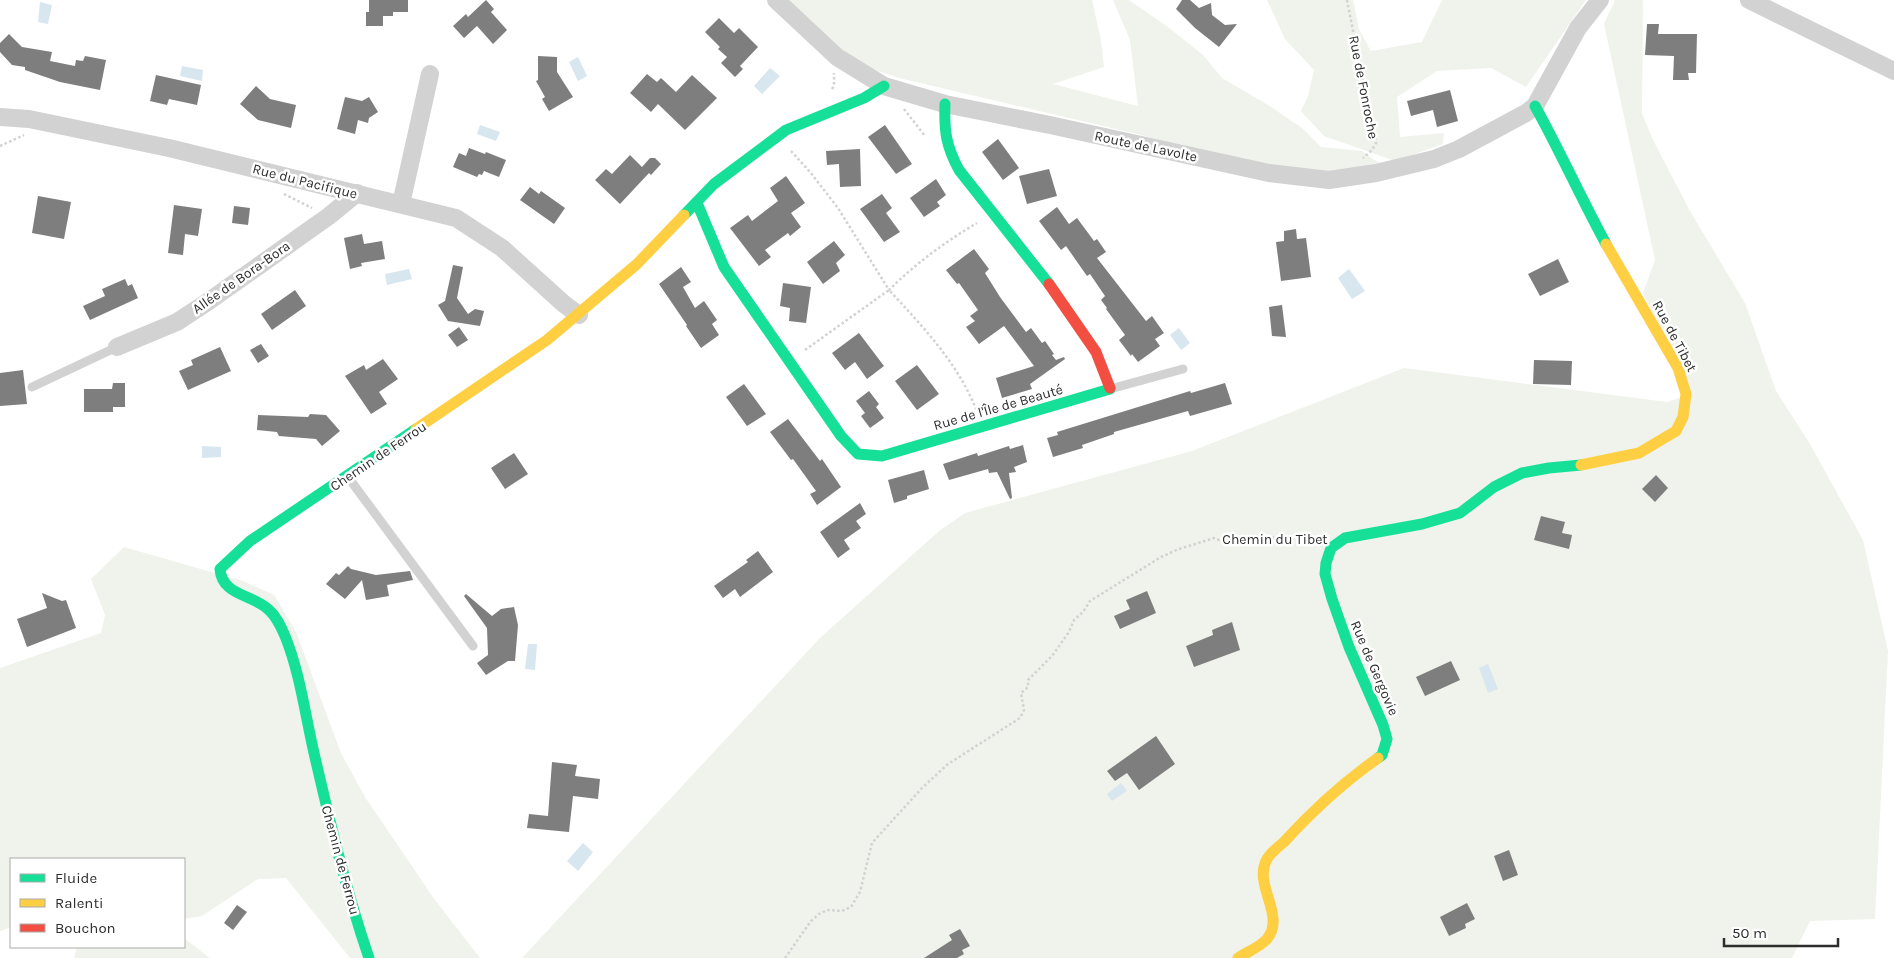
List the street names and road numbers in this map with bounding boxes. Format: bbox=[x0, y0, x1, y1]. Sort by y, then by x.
street label: Rue de Fonroche bbox=[1345, 34, 1382, 140]
street label: Route de Lavolte bbox=[1093, 127, 1199, 166]
street label: Rue du Pacifique bbox=[251, 160, 359, 203]
street label: Allée de Bora-Bora bbox=[189, 237, 293, 318]
street label: Rue de Tibet bbox=[1649, 298, 1700, 375]
street label: Rue de l'Île de Beauté bbox=[931, 381, 1065, 434]
street label: Chemin de Ferrou bbox=[327, 418, 430, 495]
street label: Chemin du Tibet bbox=[1222, 531, 1328, 548]
street label: Rue de Gergovie bbox=[1347, 618, 1402, 718]
street label: Chemin de Ferrou bbox=[318, 804, 363, 917]

